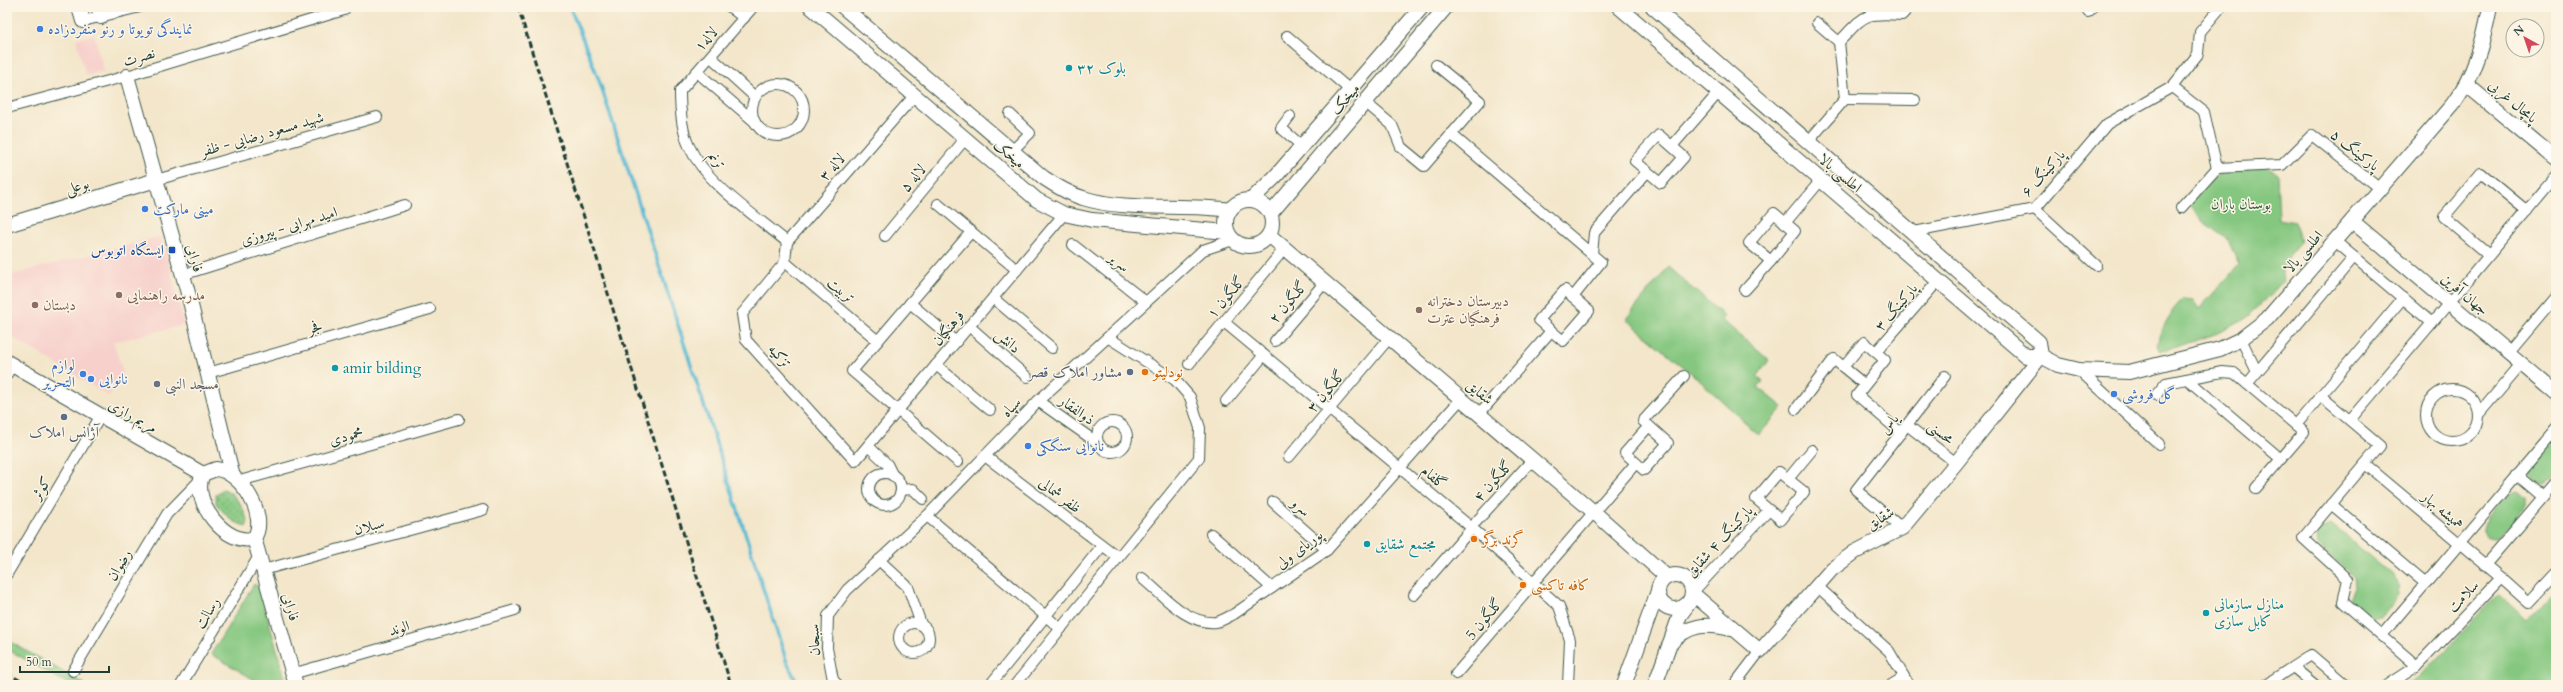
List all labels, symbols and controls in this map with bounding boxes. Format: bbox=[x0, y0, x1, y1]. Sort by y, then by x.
place label: نمایندگی تویوتا و رنو منفردزاده bbox=[48, 17, 193, 39]
north arrow bbox=[2505, 18, 2545, 58]
street label: لاله۱ bbox=[690, 22, 722, 56]
text: N bbox=[2510, 22, 2528, 40]
marker: نمایندگی تویوتا و رنو منفردزاده bbox=[35, 24, 45, 34]
street label: نصرت bbox=[120, 43, 158, 71]
place label: بلوک ۳۲ bbox=[1077, 58, 1126, 78]
marker: بلوک ۳۲ bbox=[1064, 63, 1074, 73]
street label: پامچال غربی bbox=[2484, 75, 2543, 129]
street label: میخک bbox=[1326, 79, 1364, 119]
street label: شهید مسعود رضایی - ظفر bbox=[196, 107, 326, 162]
street label: پارکینگ ۵ bbox=[2326, 125, 2385, 177]
street label: میخک bbox=[989, 135, 1029, 173]
street label: پارکینگ ۶ bbox=[2016, 144, 2071, 202]
street label: ترنم bbox=[701, 147, 730, 175]
street label: لاله ۳ bbox=[814, 149, 850, 185]
street label: اطلسی بالا bbox=[1813, 149, 1866, 198]
street label: لاله ۵ bbox=[895, 160, 931, 196]
street label: بوعلی bbox=[63, 173, 92, 200]
park label: بوستان باران bbox=[2211, 194, 2271, 214]
place label: مینی مارکت bbox=[153, 199, 214, 220]
street label: امید مهرابی - پیروزی bbox=[238, 202, 340, 251]
marker: مینی مارکت bbox=[140, 204, 150, 214]
street label: اطلسی بالا bbox=[2279, 226, 2328, 279]
place label: ایستگاه اتوبوس bbox=[91, 240, 164, 260]
street label: فارابی bbox=[181, 242, 208, 275]
marker: ایستگاه اتوبوس bbox=[167, 245, 177, 255]
street label: سریر bbox=[1103, 246, 1134, 277]
street label: جهان آفرین bbox=[2437, 268, 2493, 320]
street label: گلگون ۱ bbox=[1202, 271, 1250, 323]
street label: تربیت bbox=[823, 272, 859, 308]
street label: گلگون ۲ bbox=[1264, 276, 1312, 328]
street label: پارکینگ ۳ bbox=[1870, 278, 1924, 336]
place label: مدرسه راهنمایی bbox=[127, 285, 205, 305]
marker: مدرسه راهنمایی bbox=[114, 290, 124, 300]
place label: دبیرستان دخترانه فرهنگیان عترت bbox=[1427, 291, 1509, 328]
place label: دبستان bbox=[43, 295, 76, 315]
marker: دبستان bbox=[30, 300, 40, 310]
marker: دبیرستان دخترانه فرهنگیان عترت bbox=[1414, 305, 1424, 315]
street label: فرهنگیان bbox=[927, 306, 969, 350]
street label: فجر bbox=[303, 315, 325, 339]
street label: دانش bbox=[991, 324, 1025, 358]
street label: تزکیه bbox=[764, 340, 796, 372]
place label: لوازم التحریر bbox=[41, 355, 75, 392]
place label: amir bilding bbox=[343, 358, 422, 378]
place label: مشاور املاک قصر bbox=[1026, 362, 1122, 382]
place label: نودلیتو bbox=[1151, 362, 1183, 382]
marker: amir bilding bbox=[330, 363, 340, 373]
street label: گلگون ۳ bbox=[1302, 365, 1350, 417]
marker: مشاور املاک قصر bbox=[1125, 367, 1135, 377]
marker: نودلیتو bbox=[1140, 367, 1150, 377]
marker: لوازم التحریر bbox=[78, 369, 88, 379]
place label: نانوایی bbox=[99, 369, 128, 389]
marker: نانوایی bbox=[86, 374, 96, 384]
place label: مسجد النبی bbox=[165, 374, 219, 396]
street label: شقایق bbox=[1462, 375, 1498, 409]
marker: مسجد النبی bbox=[152, 379, 162, 389]
place label: گل فروشی bbox=[2122, 384, 2176, 405]
street label: ذوالفقار bbox=[1053, 389, 1099, 429]
marker: گل فروشی bbox=[2109, 389, 2119, 399]
street label: سپاه bbox=[996, 392, 1026, 422]
street label: مریم رازی bbox=[103, 394, 161, 440]
street label: یاس bbox=[1875, 409, 1904, 438]
marker: آژانس املاک bbox=[59, 412, 69, 422]
street label: محسنی bbox=[1923, 415, 1958, 449]
place label: آژانس املاک bbox=[29, 422, 101, 442]
street label: محمودی bbox=[327, 422, 366, 450]
place label: نانوایی سنگکی bbox=[1036, 436, 1104, 457]
marker: نانوایی سنگکی bbox=[1023, 441, 1033, 451]
street label: گلگون ۴ bbox=[1469, 456, 1517, 506]
street label: گلفام bbox=[1415, 460, 1451, 496]
street label: ظفر شمالی bbox=[1035, 472, 1085, 518]
street label: کوثر bbox=[25, 473, 56, 505]
street label: همیشه بهار bbox=[2416, 485, 2468, 534]
street label: سرو bbox=[1286, 492, 1315, 521]
street label: پارکینگ ۴ شقایق bbox=[1681, 500, 1759, 582]
street label: شقایق bbox=[1862, 502, 1898, 534]
street label: سبلان bbox=[351, 512, 387, 540]
street label: پوریای ولی bbox=[1271, 524, 1328, 574]
place label: گرند برگر bbox=[1480, 529, 1524, 549]
place label: مجتمع شقایق bbox=[1375, 534, 1436, 558]
marker: گرند برگر bbox=[1469, 534, 1479, 544]
marker: مجتمع شقایق bbox=[1362, 539, 1372, 549]
street label: رضوان bbox=[102, 545, 136, 584]
place label: کافه تاکسی bbox=[1531, 575, 1590, 596]
street label: سلامت bbox=[2443, 575, 2483, 617]
marker: کافه تاکسی bbox=[1518, 580, 1528, 590]
street label: فارابی bbox=[277, 591, 304, 624]
street label: رسالت bbox=[190, 593, 224, 633]
street label: گلگون 5 bbox=[1461, 594, 1507, 644]
place label: منازل سازمانی کابل سازی bbox=[2214, 594, 2284, 632]
marker: منازل سازمانی کابل سازی bbox=[2201, 608, 2211, 618]
street label: الوند bbox=[386, 616, 412, 640]
street label: سبحان bbox=[803, 624, 825, 656]
scale bar bbox=[20, 648, 109, 674]
text: 50 m bbox=[26, 654, 53, 670]

